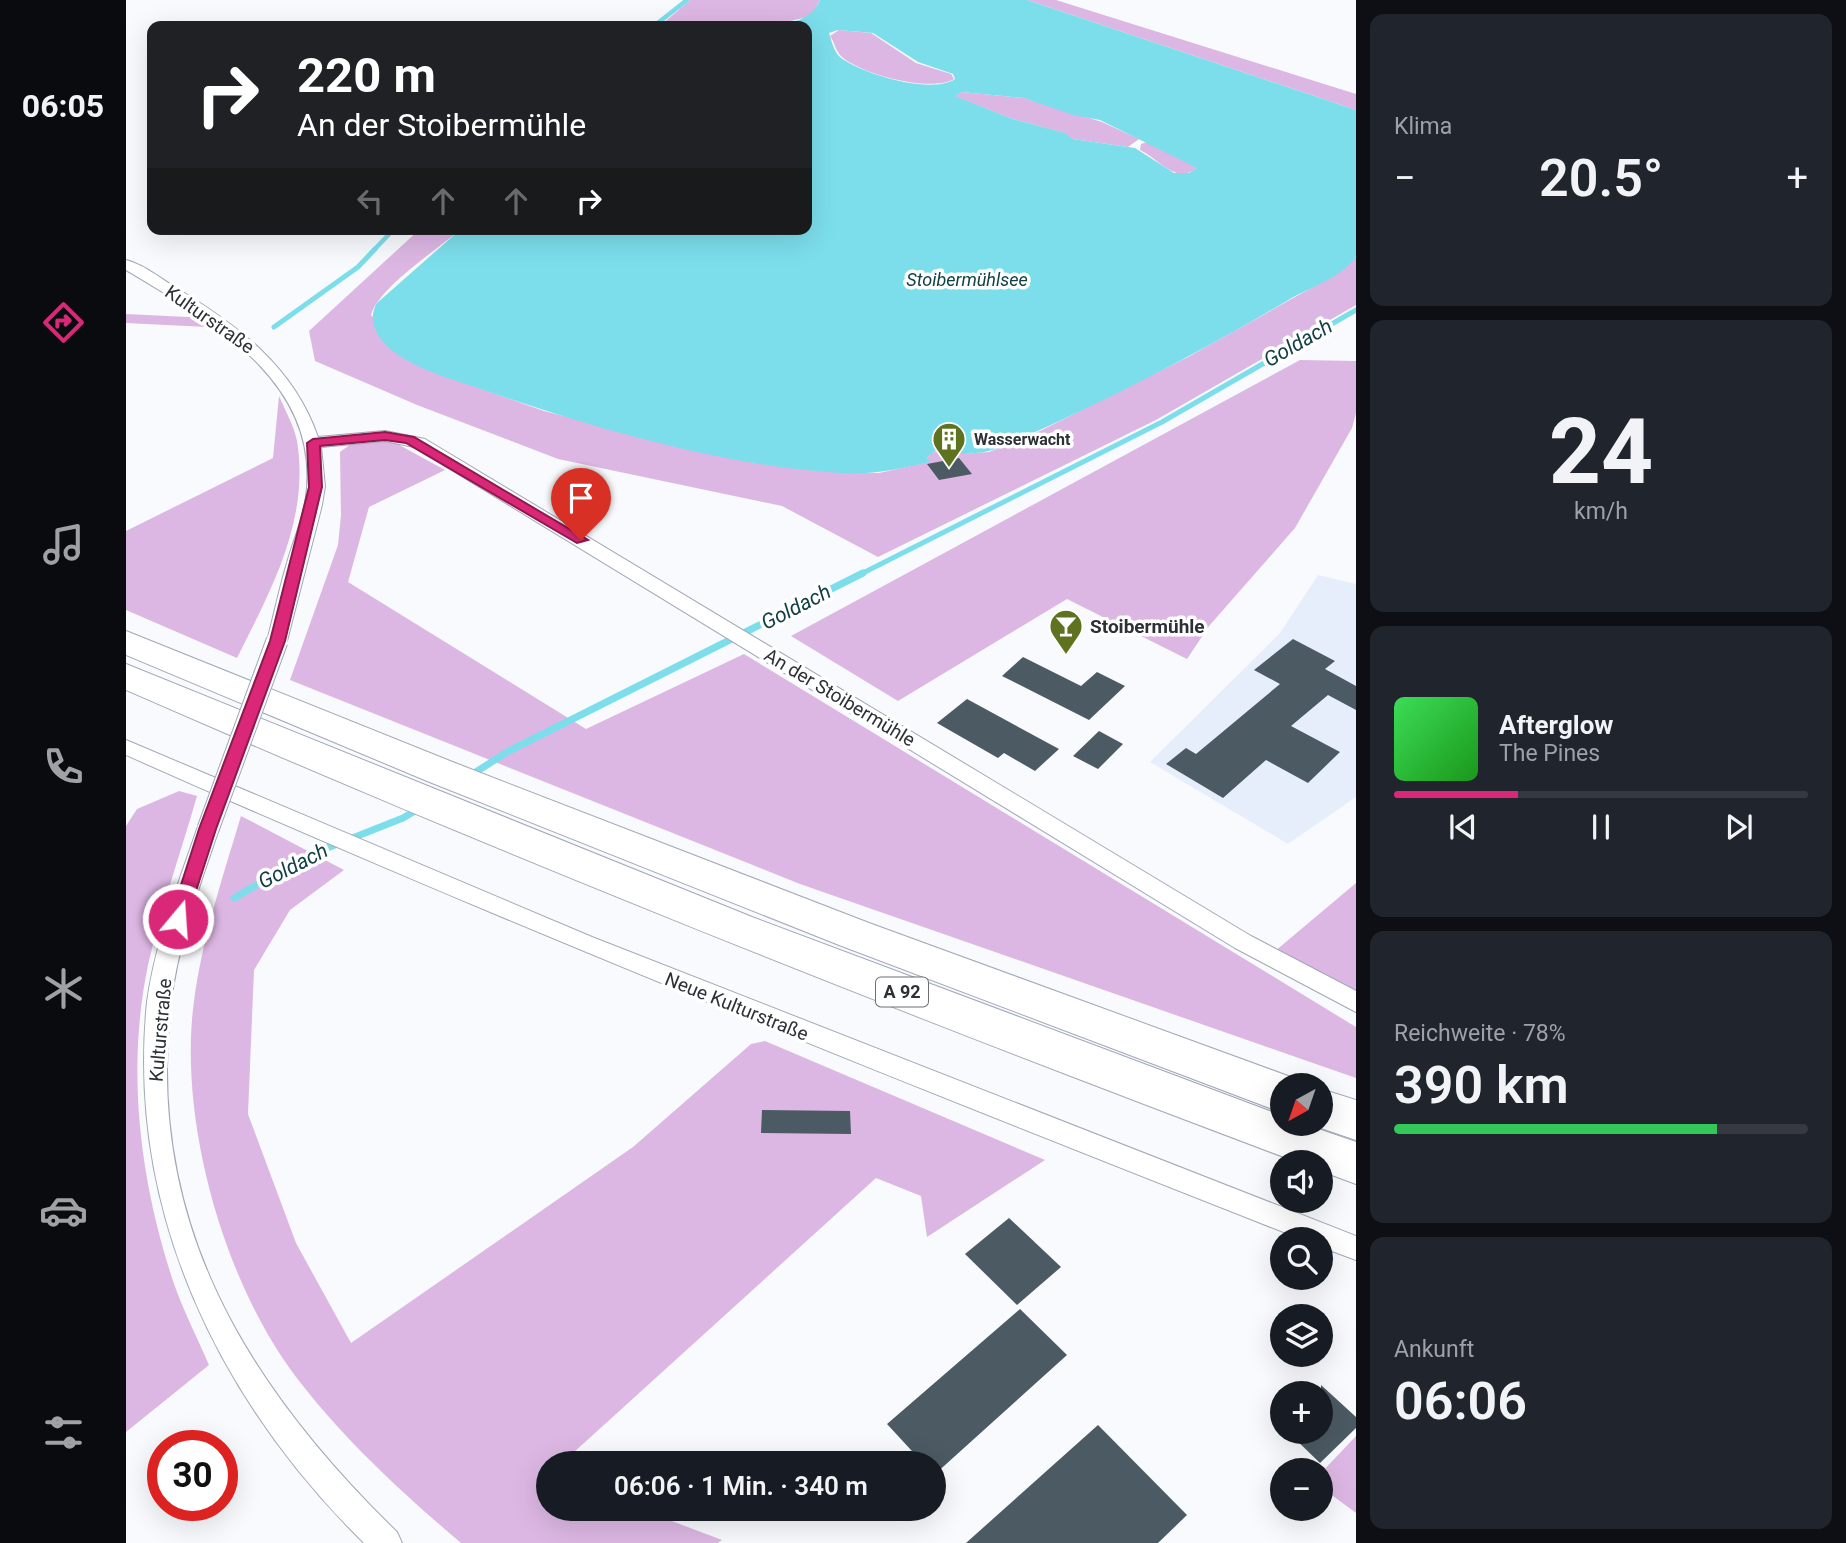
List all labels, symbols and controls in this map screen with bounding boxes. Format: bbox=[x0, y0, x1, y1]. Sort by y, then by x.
text: 220 m bbox=[297, 47, 436, 104]
icon: right bbox=[182, 49, 273, 140]
text: 06:05 bbox=[22, 87, 104, 125]
text: An der Stoibermühle bbox=[297, 106, 586, 144]
text: Klima bbox=[1394, 113, 1452, 140]
text: 20.5° bbox=[1539, 148, 1663, 209]
text: − bbox=[1394, 156, 1416, 200]
text: + bbox=[1786, 156, 1808, 200]
icon: left bbox=[351, 182, 389, 220]
icon: ahead bbox=[424, 182, 462, 220]
icon: ahead bbox=[497, 182, 535, 220]
icon: right bbox=[570, 182, 608, 220]
water label: Stoibermühlsee bbox=[906, 269, 1028, 290]
street label: Kulturstraße bbox=[161, 280, 259, 359]
icon: directions bbox=[39, 298, 88, 347]
water label: Goldach bbox=[1260, 314, 1336, 372]
text: 24 bbox=[1549, 399, 1653, 505]
building icon: Wasserwacht bbox=[930, 420, 968, 469]
place label: Wasserwacht bbox=[974, 430, 1071, 449]
pin bbox=[551, 468, 611, 540]
icon: arrive bbox=[562, 479, 600, 517]
text: km/h bbox=[1574, 498, 1628, 525]
icon: music bbox=[39, 520, 88, 569]
water label: Goldach bbox=[757, 579, 835, 635]
bar icon: Stoibermühle bbox=[1047, 607, 1085, 656]
place label: Stoibermühle bbox=[1090, 615, 1205, 638]
street label: An der Stoibermühle bbox=[760, 643, 919, 752]
text: Afterglow bbox=[1499, 710, 1613, 740]
text: The Pines bbox=[1499, 740, 1600, 767]
icon: phone bbox=[39, 742, 88, 791]
icon: previous bbox=[1444, 808, 1482, 846]
icon: pause bbox=[1582, 808, 1620, 846]
icon: next bbox=[1720, 808, 1758, 846]
water label: Goldach bbox=[254, 838, 332, 894]
position arrow bbox=[141, 882, 215, 956]
icon: climate bbox=[39, 964, 88, 1013]
street label: Neue Kulturstraße bbox=[662, 967, 812, 1046]
street label: Kulturstraße bbox=[145, 977, 176, 1083]
road number: A 92 bbox=[876, 978, 928, 1007]
text: Reichweite · 78% bbox=[1394, 1020, 1566, 1047]
text: 390 km bbox=[1394, 1055, 1569, 1116]
north arrow bbox=[1270, 1073, 1334, 1136]
map controls bbox=[1270, 1073, 1333, 1521]
button: sound bbox=[1270, 1150, 1333, 1213]
icon: car bbox=[39, 1186, 88, 1235]
button: search bbox=[1270, 1227, 1333, 1290]
button: layers bbox=[1270, 1304, 1333, 1367]
text: Ankunft bbox=[1394, 1336, 1474, 1363]
text: 06:06 bbox=[1394, 1371, 1527, 1432]
button: + bbox=[1270, 1381, 1333, 1444]
icon: filters bbox=[39, 1408, 88, 1457]
speed limit sign: 30 bbox=[147, 1430, 238, 1521]
button: − bbox=[1270, 1458, 1333, 1521]
text: 06:06 · 1 Min. · 340 m bbox=[614, 1471, 868, 1501]

